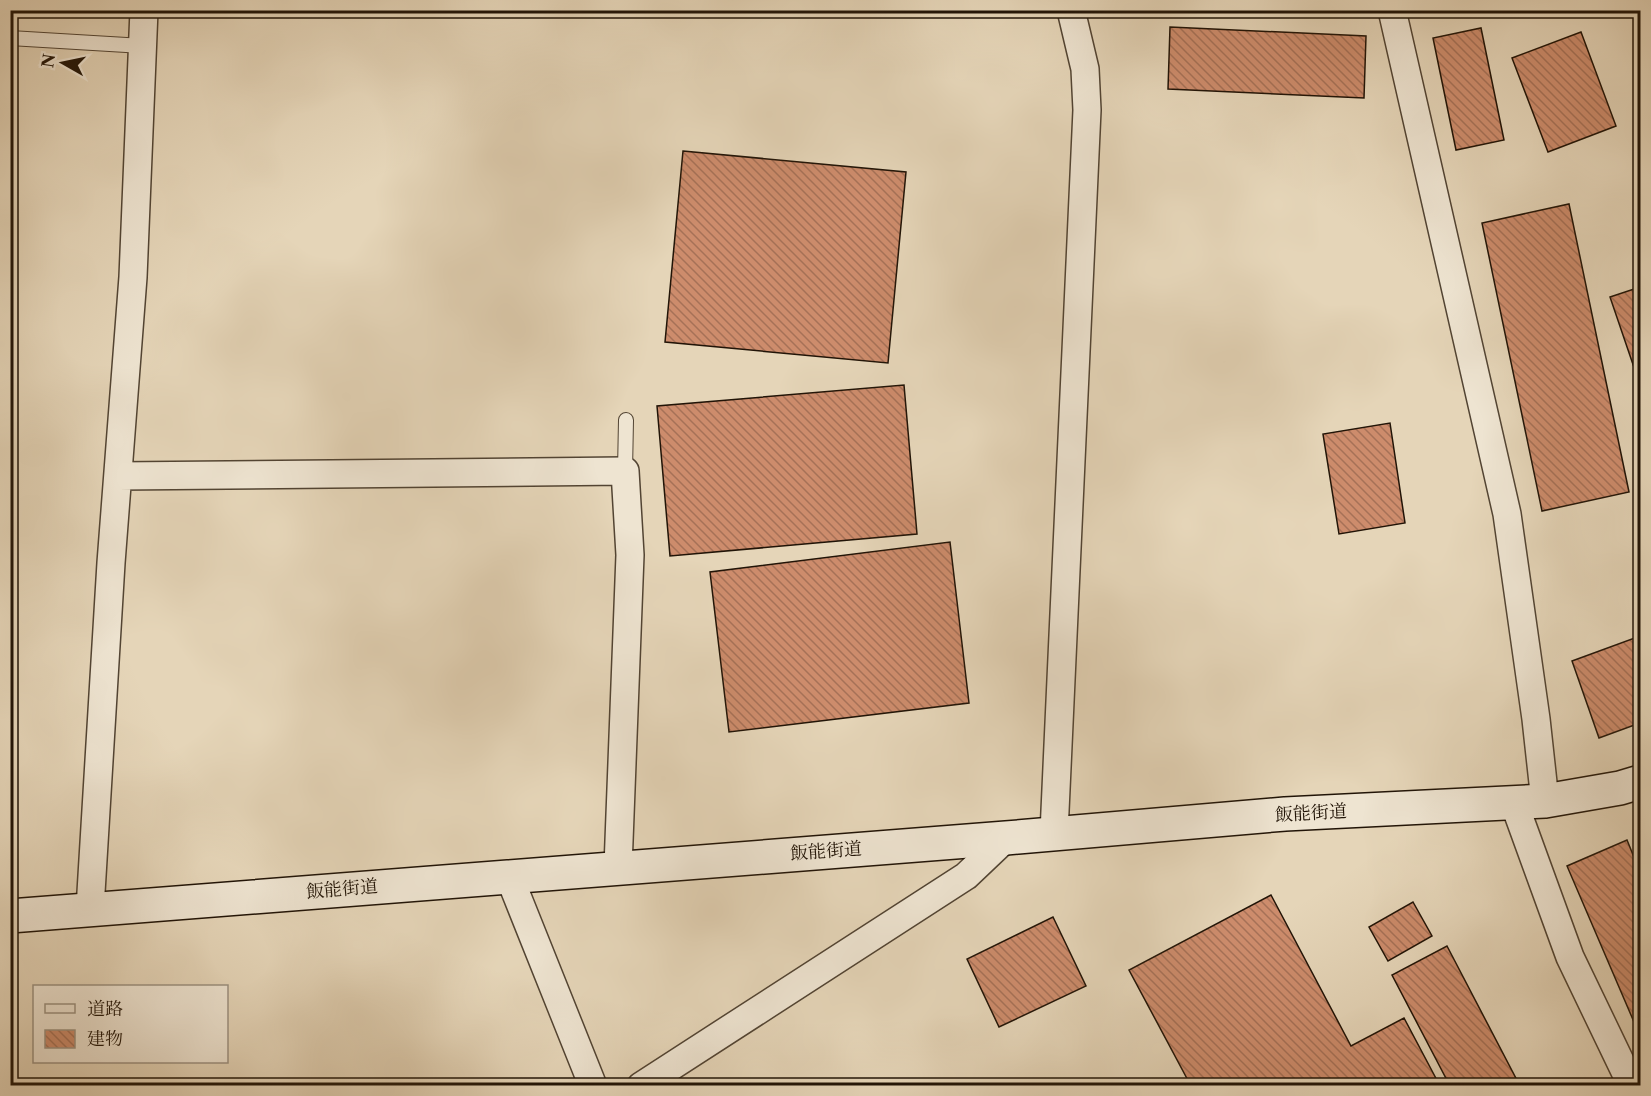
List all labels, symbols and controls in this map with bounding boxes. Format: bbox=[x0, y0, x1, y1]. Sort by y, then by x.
north arrow bbox=[33, 33, 93, 93]
text: N bbox=[37, 52, 59, 69]
street label: 飯能街道 bbox=[1274, 800, 1348, 826]
street label: 飯能街道 bbox=[789, 838, 863, 864]
street label: 飯能街道 bbox=[305, 875, 379, 903]
legend bbox=[33, 985, 228, 1063]
text: 道路 bbox=[87, 998, 123, 1020]
text: 建物 bbox=[87, 1028, 123, 1050]

